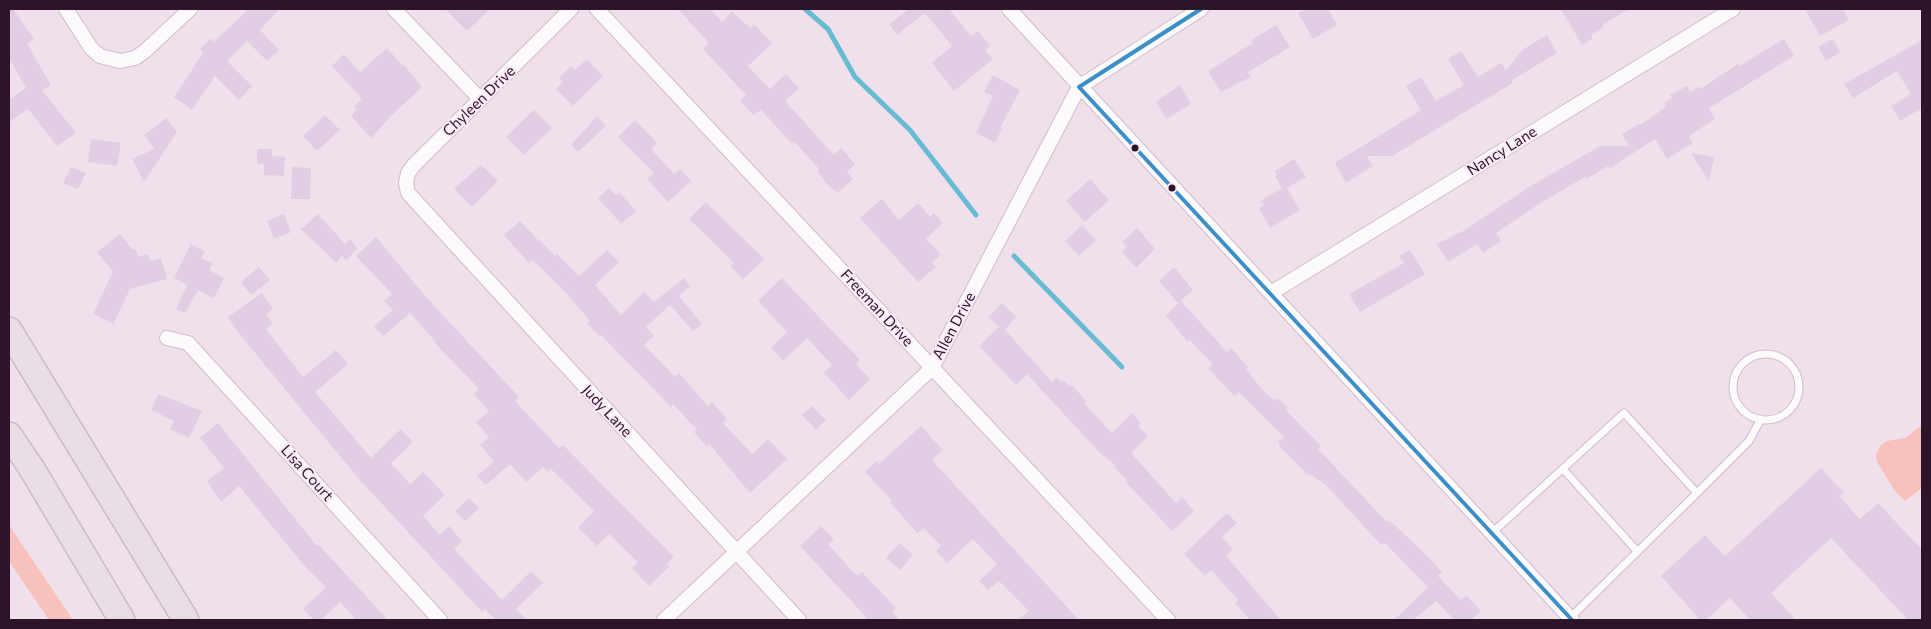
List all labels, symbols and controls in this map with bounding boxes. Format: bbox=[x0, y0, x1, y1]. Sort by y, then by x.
street label: Chyleen Drive bbox=[439, 62, 519, 140]
street label: Nancy Lane bbox=[1464, 123, 1540, 179]
unlabelled marker bbox=[1130, 143, 1140, 153]
unlabelled marker bbox=[1167, 183, 1177, 193]
street label: Freeman Drive bbox=[837, 266, 917, 350]
street label: Allen Drive bbox=[929, 289, 979, 363]
street label: Judy Lane bbox=[578, 381, 636, 441]
street label: Lisa Court bbox=[277, 441, 337, 505]

